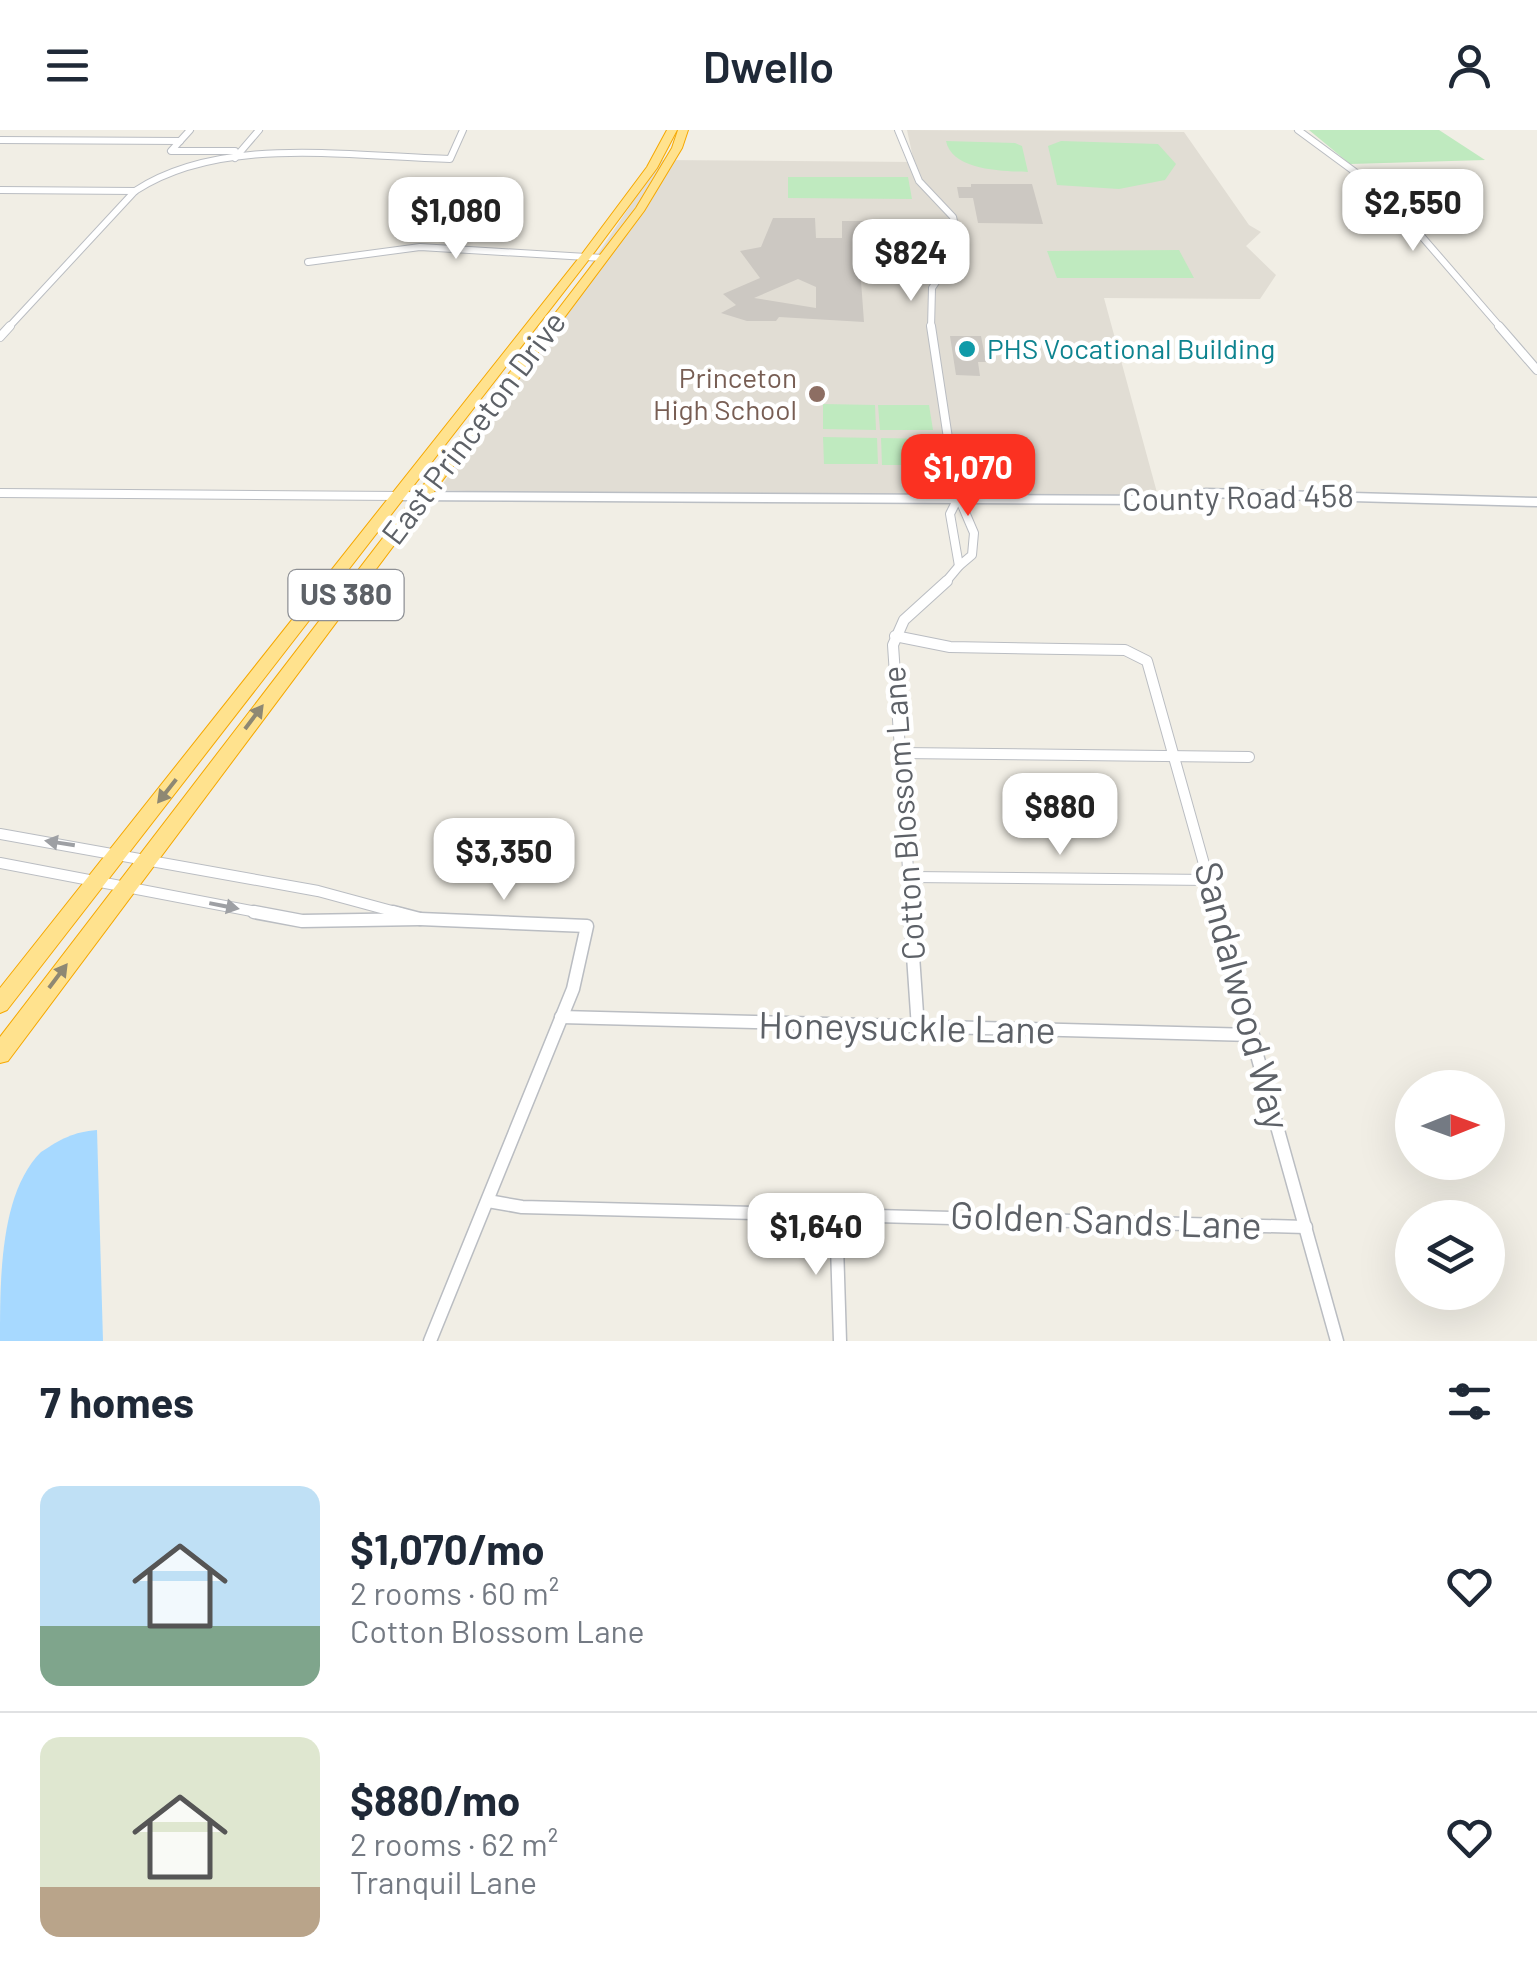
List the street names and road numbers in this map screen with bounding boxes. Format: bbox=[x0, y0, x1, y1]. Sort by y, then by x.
street label: East Princeton Drive bbox=[372, 303, 572, 551]
street label: County Road 458 bbox=[1122, 475, 1354, 517]
road number: US 380 bbox=[288, 570, 404, 620]
street label: Cotton Blossom Lane bbox=[873, 665, 931, 961]
street label: Sandalwood Way bbox=[1186, 857, 1302, 1134]
street label: Honeysuckle Lane bbox=[758, 1000, 1056, 1052]
street label: Golden Sands Lane bbox=[950, 1191, 1263, 1247]

